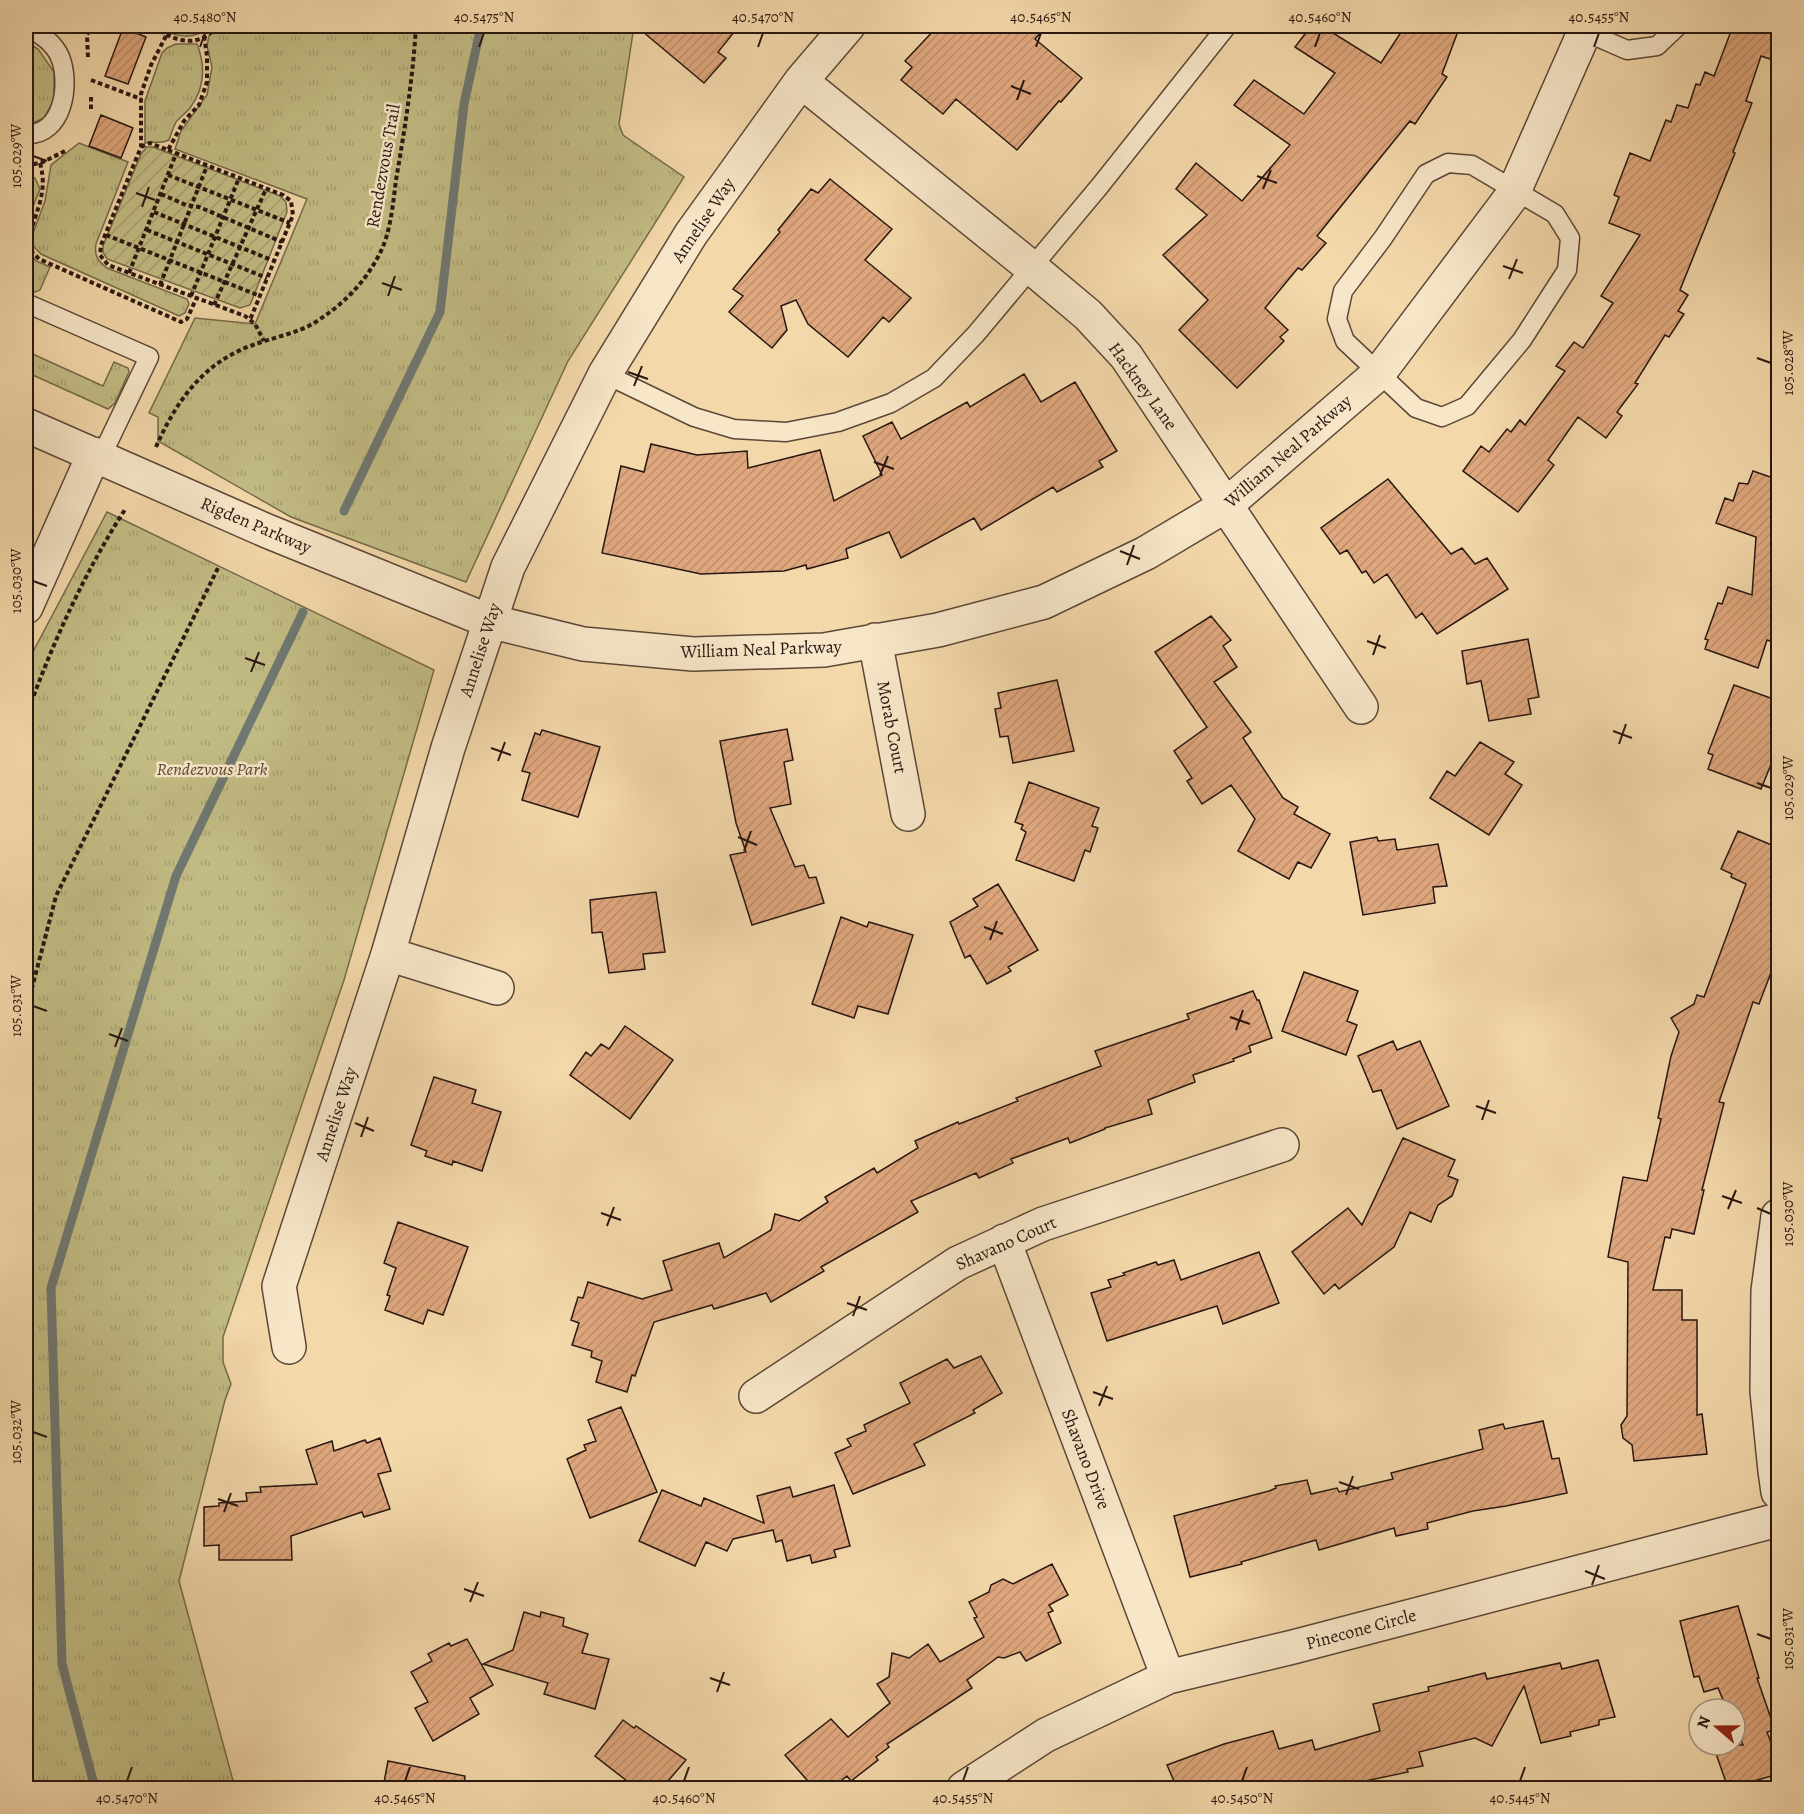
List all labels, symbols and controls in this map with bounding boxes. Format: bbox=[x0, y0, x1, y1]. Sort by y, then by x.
text: 40.5480°N bbox=[173, 7, 237, 27]
text: 40.5475°N bbox=[454, 7, 515, 27]
text: 40.5470°N bbox=[732, 7, 794, 27]
text: 40.5465°N bbox=[1010, 7, 1072, 27]
text: 40.5460°N bbox=[1289, 7, 1352, 27]
text: 40.5455°N bbox=[1569, 7, 1630, 27]
street label: Rendezvous Trail bbox=[360, 102, 406, 230]
text: 105.029°W bbox=[6, 124, 26, 188]
street label: Annelise Way bbox=[665, 172, 741, 268]
text: 105.028°W bbox=[1778, 330, 1798, 396]
street label: Hackney Lane bbox=[1103, 337, 1183, 435]
street label: William Neal Parkway bbox=[1219, 388, 1357, 514]
street label: Rigden Parkway bbox=[197, 491, 316, 560]
text: 105.030°W bbox=[6, 549, 26, 613]
street label: Annelise Way bbox=[453, 599, 507, 701]
street label: William Neal Parkway bbox=[679, 634, 843, 664]
street label: Morab Court bbox=[871, 679, 913, 776]
text: 105.029°W bbox=[1778, 756, 1798, 820]
park label: Rendezvous Park bbox=[156, 757, 268, 781]
text: 105.031°W bbox=[6, 975, 26, 1037]
street label: Annelise Way bbox=[309, 1063, 363, 1165]
text: 105.030°W bbox=[1778, 1182, 1798, 1246]
street label: Shavano Court bbox=[952, 1210, 1060, 1276]
text: 105.032°W bbox=[6, 1400, 26, 1464]
street label: Shavano Drive bbox=[1056, 1405, 1116, 1513]
street label: Pinecone Circle bbox=[1303, 1603, 1419, 1655]
text: 105.031°W bbox=[1778, 1608, 1798, 1670]
north arrow bbox=[1687, 1697, 1747, 1757]
text: N bbox=[1692, 1713, 1716, 1731]
text: 40.5470°N bbox=[96, 1788, 158, 1808]
text: 40.5465°N bbox=[374, 1788, 436, 1808]
text: 40.5460°N bbox=[653, 1788, 716, 1808]
text: 40.5455°N bbox=[933, 1788, 994, 1808]
text: 40.5450°N bbox=[1211, 1788, 1273, 1808]
text: 40.5445°N bbox=[1489, 1788, 1551, 1808]

